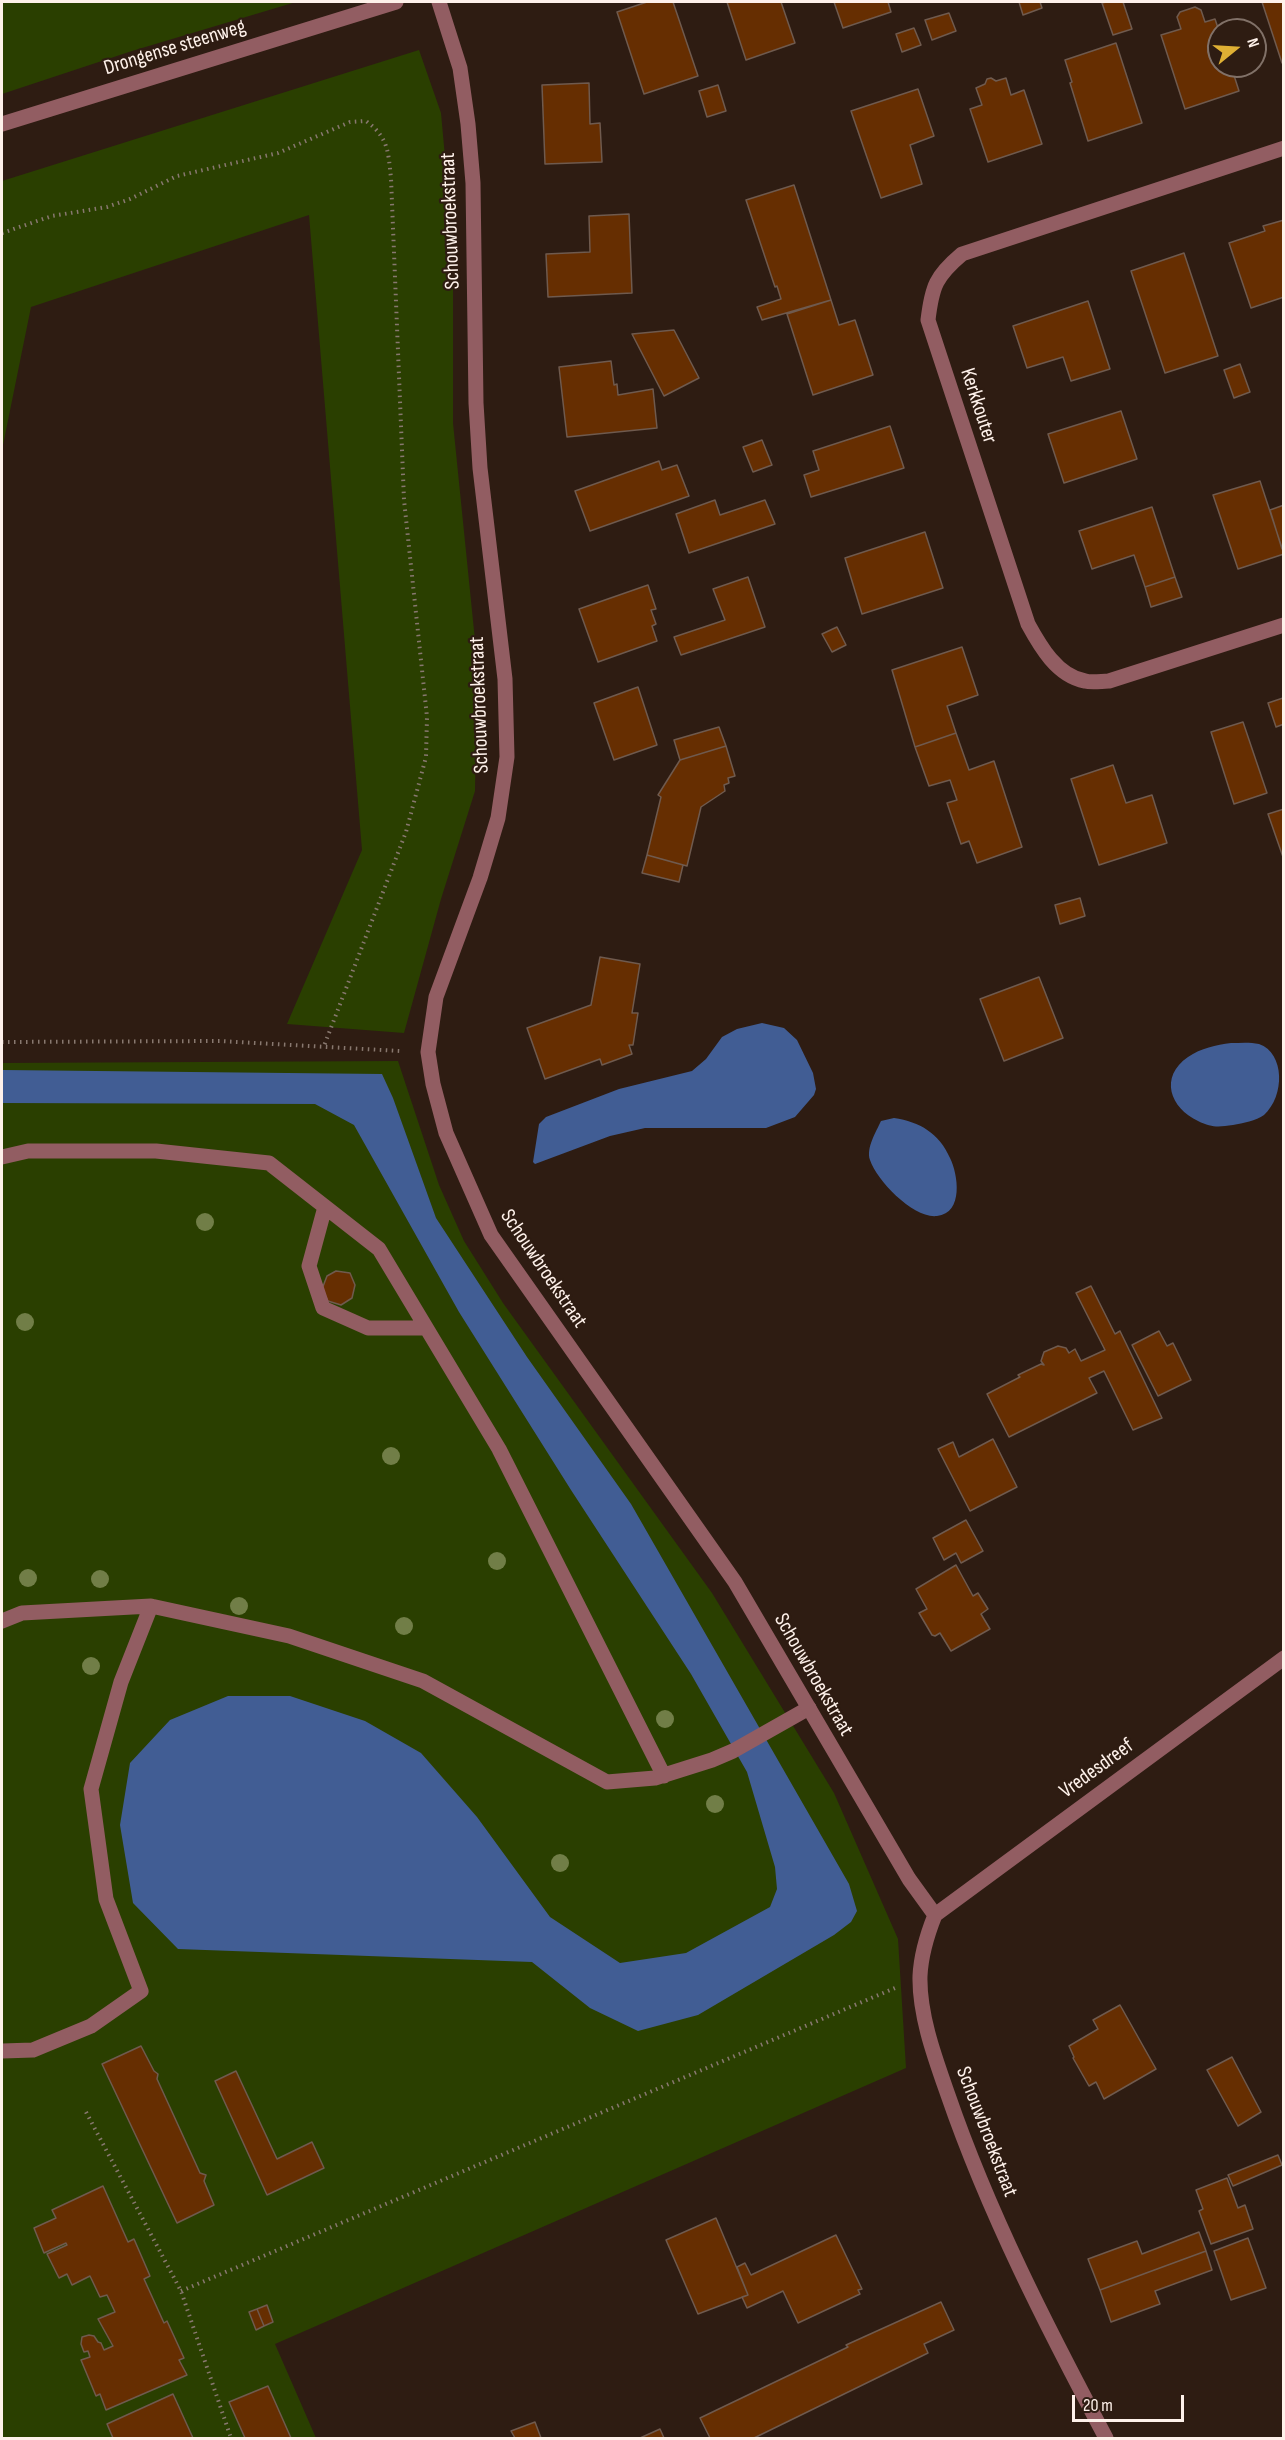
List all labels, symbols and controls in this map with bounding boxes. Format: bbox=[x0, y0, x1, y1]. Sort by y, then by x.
street label: Drongense steenweg bbox=[101, 14, 249, 82]
north arrow bbox=[1207, 18, 1267, 78]
text: N bbox=[1242, 36, 1263, 50]
street label: Schouwbroekstraat bbox=[436, 152, 466, 290]
street label: Kerkkouter bbox=[954, 365, 1002, 447]
street label: Schouwbroekstraat bbox=[465, 636, 495, 774]
street label: Schouwbroekstraat bbox=[494, 1205, 592, 1333]
street label: Schouwbroekstraat bbox=[768, 1609, 858, 1741]
street label: Vredesdreef bbox=[1055, 1734, 1139, 1804]
street label: Schouwbroekstraat bbox=[950, 2063, 1022, 2201]
scale bar bbox=[1075, 2383, 1188, 2421]
text: 20 m bbox=[1083, 2395, 1113, 2416]

